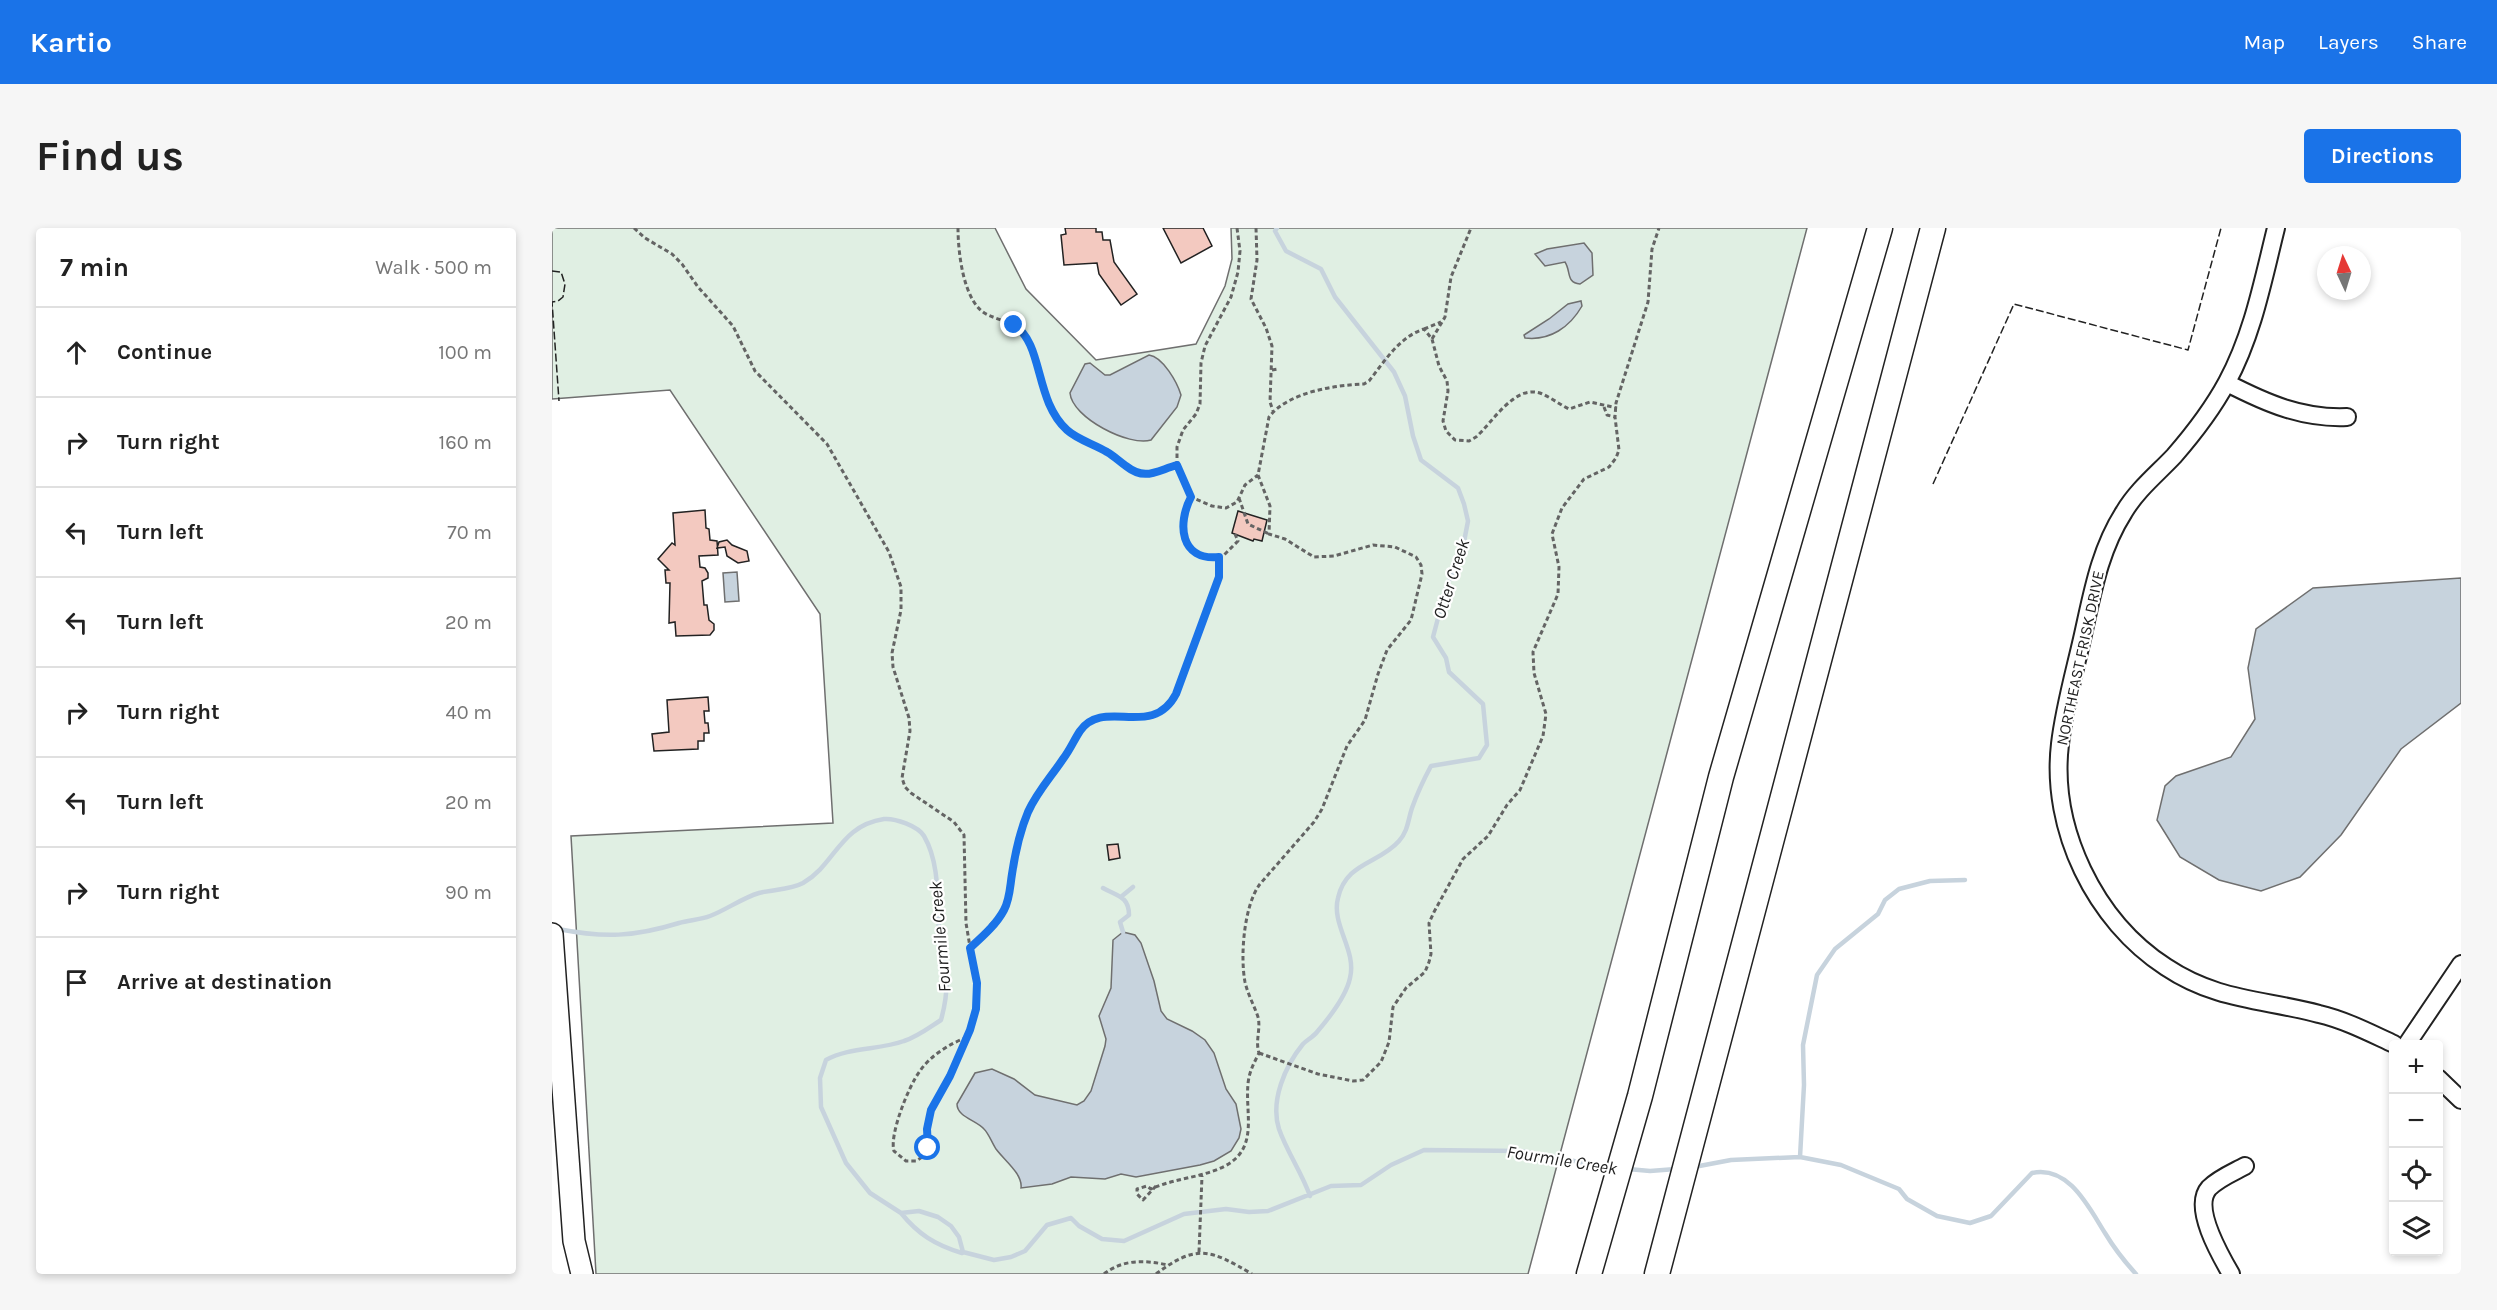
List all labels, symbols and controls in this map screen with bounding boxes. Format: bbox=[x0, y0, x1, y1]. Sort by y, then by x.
text: Kartio bbox=[30, 26, 112, 59]
text: Map bbox=[2243, 30, 2285, 54]
text: Layers bbox=[2318, 30, 2379, 54]
text: Share bbox=[2412, 30, 2467, 54]
button: Directions bbox=[2304, 129, 2461, 183]
text: Find us bbox=[36, 131, 184, 181]
north arrow bbox=[2317, 246, 2371, 300]
text: 7 min bbox=[60, 252, 129, 283]
text: Walk · 500 m bbox=[375, 256, 492, 279]
route end bbox=[1000, 311, 1026, 337]
icon: ahead bbox=[60, 336, 93, 369]
text: Continue bbox=[117, 339, 212, 365]
text: 100 m bbox=[438, 341, 492, 364]
icon: right bbox=[60, 426, 93, 459]
text: Turn right bbox=[117, 429, 220, 455]
text: 160 m bbox=[439, 431, 492, 454]
icon: left bbox=[60, 516, 93, 549]
text: Turn left bbox=[117, 519, 204, 545]
text: 70 m bbox=[447, 521, 492, 544]
water label: Otter Creek bbox=[1428, 535, 1475, 622]
street label: NORTHEAST FRISK DRIVE bbox=[2052, 569, 2108, 747]
icon: left bbox=[60, 606, 93, 639]
text: Turn left bbox=[117, 609, 204, 635]
text: 20 m bbox=[445, 611, 492, 634]
icon: right bbox=[60, 696, 93, 729]
text: Turn right bbox=[117, 699, 220, 725]
text: 40 m bbox=[446, 701, 492, 724]
icon: left bbox=[60, 786, 93, 819]
text: Turn left bbox=[117, 789, 204, 815]
text: 20 m bbox=[445, 791, 492, 814]
icon: right bbox=[60, 876, 93, 909]
text: Turn right bbox=[117, 879, 220, 905]
water label: Fourmile Creek bbox=[924, 880, 956, 993]
text: 90 m bbox=[445, 881, 492, 904]
icon: arrive bbox=[60, 966, 93, 999]
text: Arrive at destination bbox=[117, 969, 332, 995]
map controls bbox=[2389, 1040, 2443, 1256]
button: + bbox=[2389, 1040, 2443, 1094]
button: − bbox=[2389, 1094, 2443, 1148]
route start bbox=[914, 1134, 940, 1160]
water label: Fourmile Creek bbox=[1505, 1140, 1620, 1180]
button: locate bbox=[2389, 1148, 2443, 1202]
button: layers bbox=[2389, 1202, 2443, 1256]

